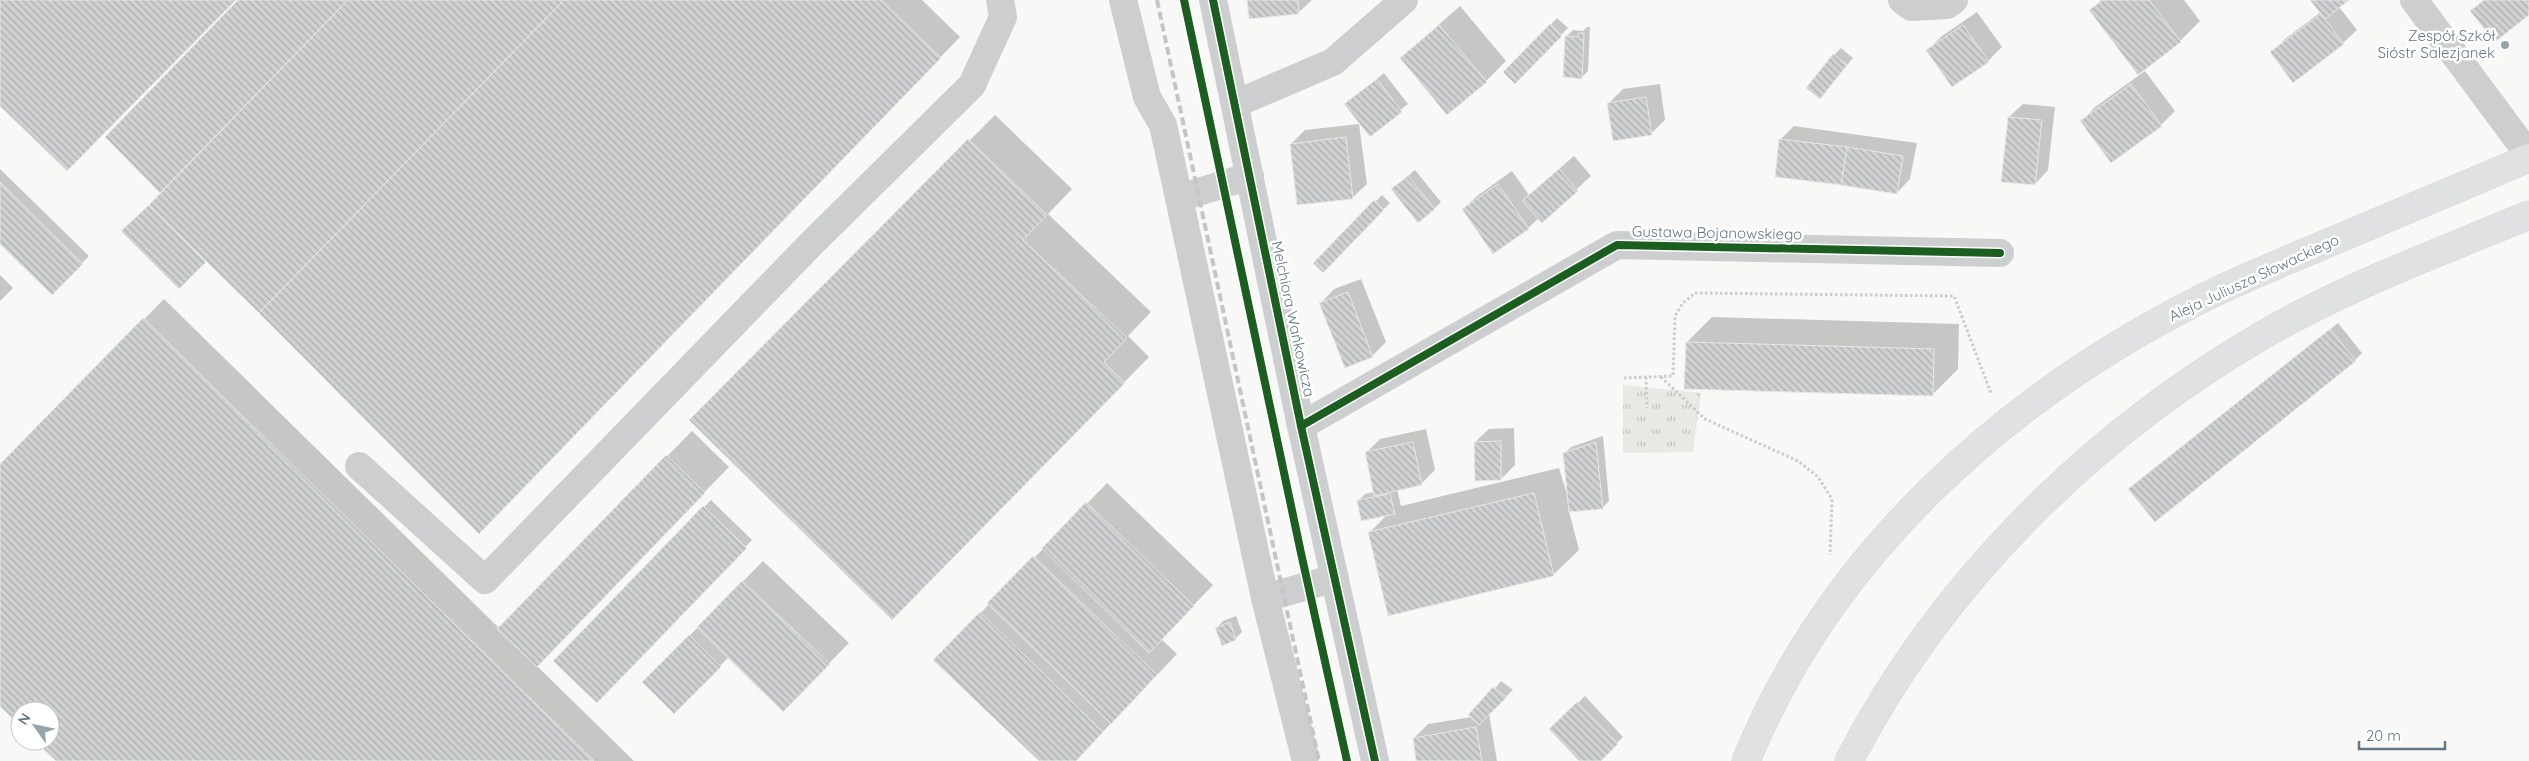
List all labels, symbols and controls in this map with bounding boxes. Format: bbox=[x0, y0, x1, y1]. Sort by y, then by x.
place label: Zespół Szkół Sióstr Salezjanek bbox=[2378, 26, 2496, 62]
marker: Zespół Szkół Sióstr Salezjanek bbox=[2499, 39, 2511, 51]
street label: Gustawa Bojanowskiego bbox=[1632, 222, 1802, 243]
street label: Aleja Juliusza Słowackiego bbox=[2166, 230, 2342, 325]
street label: Melchiora Wańkowicza bbox=[1268, 239, 1319, 399]
north arrow bbox=[10, 701, 60, 751]
text: N bbox=[14, 710, 34, 728]
scale bar bbox=[2359, 718, 2445, 750]
text: 20 m bbox=[2366, 726, 2401, 745]

